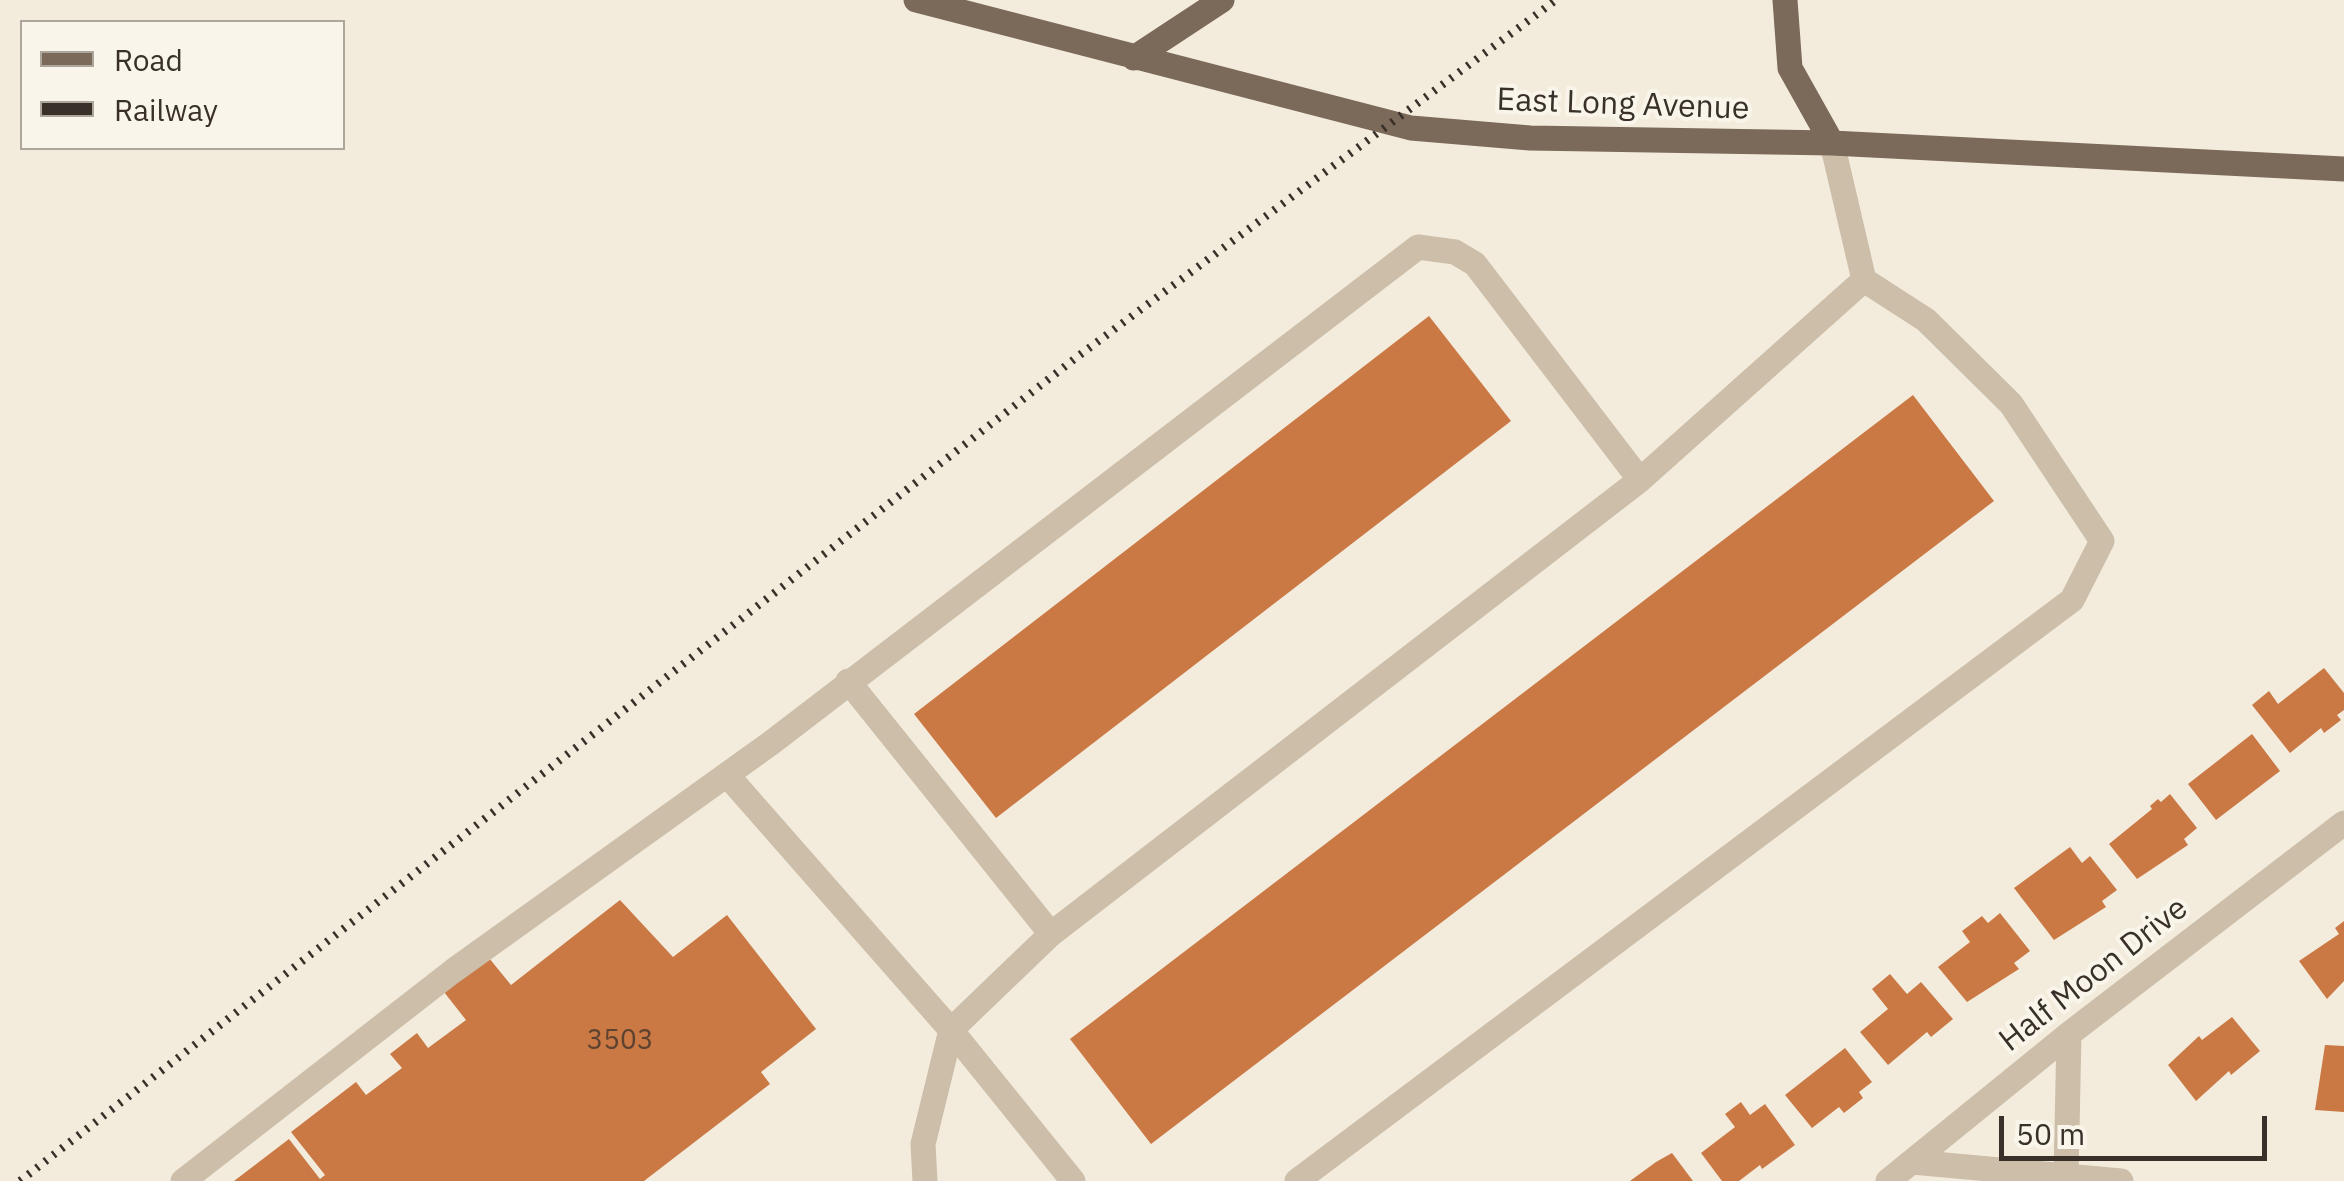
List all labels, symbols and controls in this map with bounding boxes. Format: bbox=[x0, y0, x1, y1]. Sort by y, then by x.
legend bbox=[20, 20, 345, 150]
text: Road bbox=[114, 40, 183, 79]
street label: East Long Avenue bbox=[1496, 81, 1750, 129]
text: Railway bbox=[114, 90, 218, 129]
street label: Half Moon Drive bbox=[1992, 890, 2196, 1060]
house number: 3503 bbox=[586, 1024, 654, 1058]
scale bar bbox=[2004, 1096, 2272, 1158]
text: 50 m bbox=[2016, 1114, 2085, 1153]

